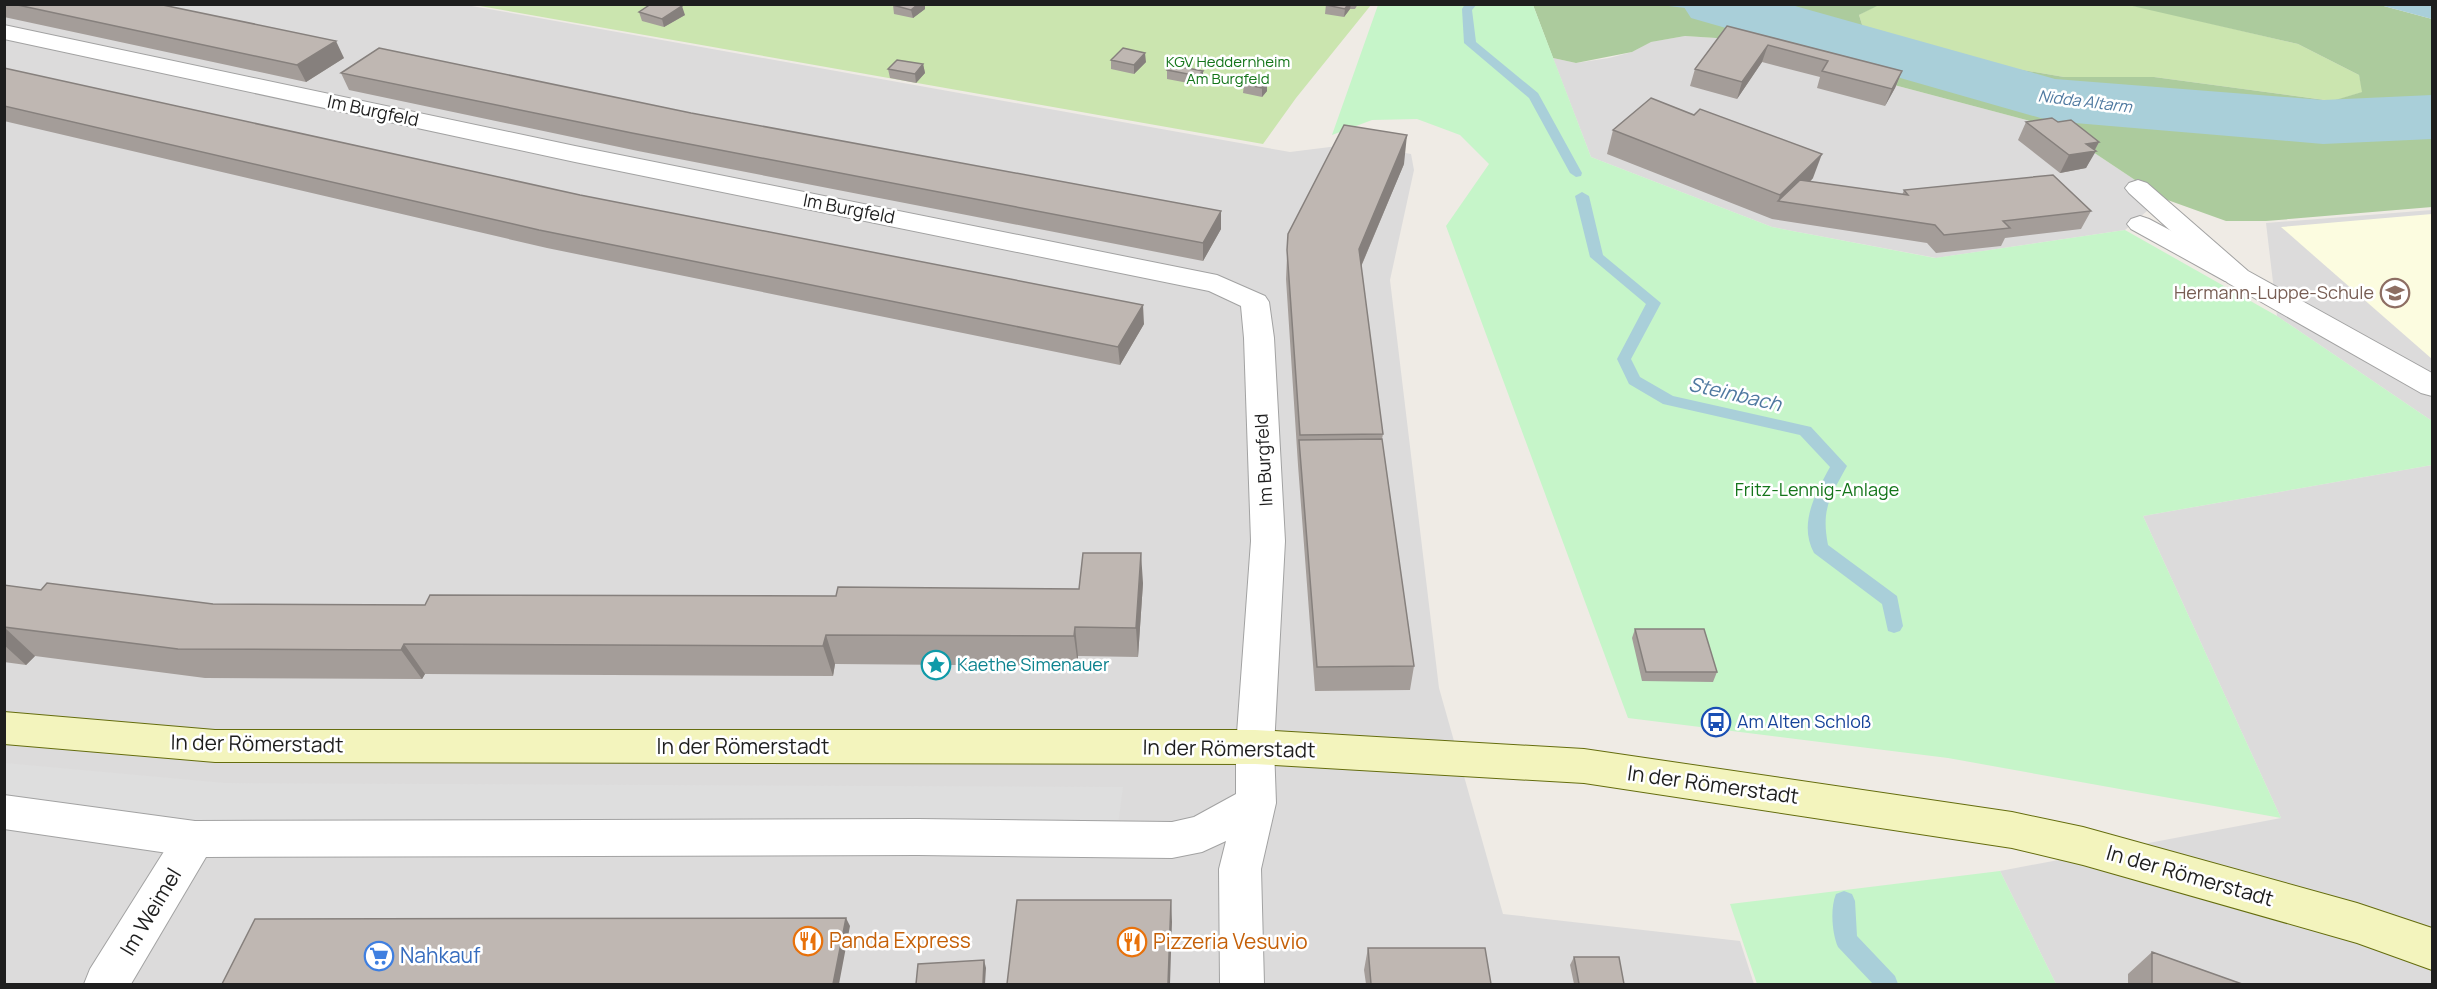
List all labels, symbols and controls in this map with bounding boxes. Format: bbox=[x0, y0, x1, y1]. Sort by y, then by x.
park label: KGV Heddernheim Am Burgfeld bbox=[1166, 51, 1290, 89]
water label: Nidda Altarm bbox=[2037, 84, 2135, 118]
street label: Im Burgfeld bbox=[325, 89, 421, 131]
street label: Im Burgfeld bbox=[801, 187, 897, 229]
school or university icon: Hermann-Luppe-Schule bbox=[2379, 277, 2411, 309]
place label: Hermann-Luppe-Schule bbox=[2174, 280, 2374, 304]
water label: Steinbach bbox=[1686, 370, 1785, 417]
street label: Im Burgfeld bbox=[1249, 413, 1277, 507]
park label: Fritz-Lennig-Anlage bbox=[1735, 477, 1899, 501]
place icon: Kaethe Simenauer bbox=[920, 649, 952, 681]
place label: Kaethe Simenauer bbox=[957, 652, 1110, 676]
bus stop icon: Am Alten Schloß bbox=[1700, 706, 1732, 738]
place label: Am Alten Schloß bbox=[1737, 709, 1872, 733]
street label: In der Römerstadt bbox=[170, 727, 344, 759]
street label: In der Römerstadt bbox=[657, 732, 829, 760]
street label: In der Römerstadt bbox=[1142, 732, 1316, 764]
street label: In der Römerstadt bbox=[1626, 758, 1801, 810]
street label: In der Römerstadt bbox=[2103, 838, 2277, 912]
street label: Im Weimel bbox=[113, 863, 187, 960]
restaurant icon: Panda Express bbox=[792, 925, 824, 957]
place label: Panda Express bbox=[829, 926, 971, 954]
restaurant icon: Pizzeria Vesuvio bbox=[1116, 926, 1148, 958]
place label: Pizzeria Vesuvio bbox=[1153, 927, 1308, 955]
supermarket icon: Nahkauf bbox=[363, 940, 395, 972]
place label: Nahkauf bbox=[400, 941, 481, 969]

